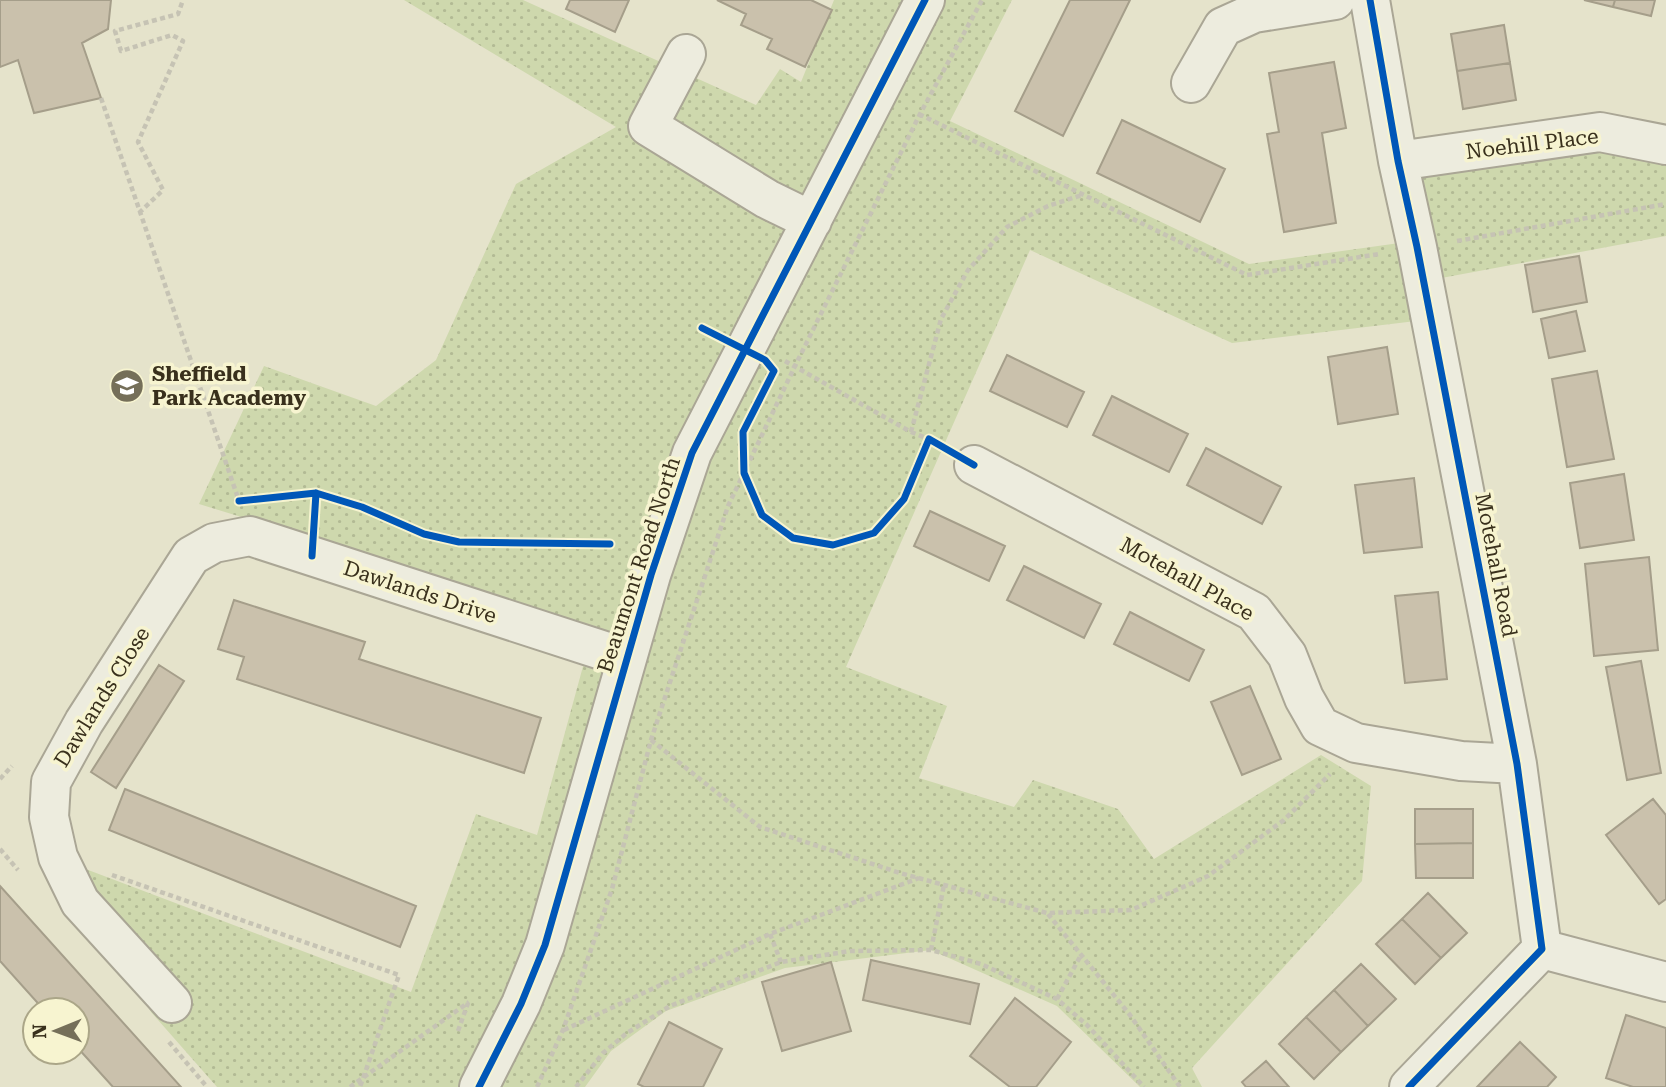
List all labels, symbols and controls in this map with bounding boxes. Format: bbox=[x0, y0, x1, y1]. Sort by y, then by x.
street label: Noehill Place bbox=[1464, 124, 1600, 164]
place label: Sheffield Park Academy bbox=[152, 362, 306, 410]
school or university icon: Sheffield Park Academy bbox=[108, 367, 146, 405]
street label: Beaumont Road North bbox=[593, 454, 685, 676]
street label: Motehall Road bbox=[1470, 491, 1522, 640]
street label: Motehall Place bbox=[1116, 532, 1258, 626]
street label: Dawlands Drive bbox=[340, 556, 500, 628]
street label: Dawlands Close bbox=[49, 623, 155, 771]
north arrow bbox=[21, 996, 91, 1066]
text: N bbox=[28, 1023, 51, 1039]

